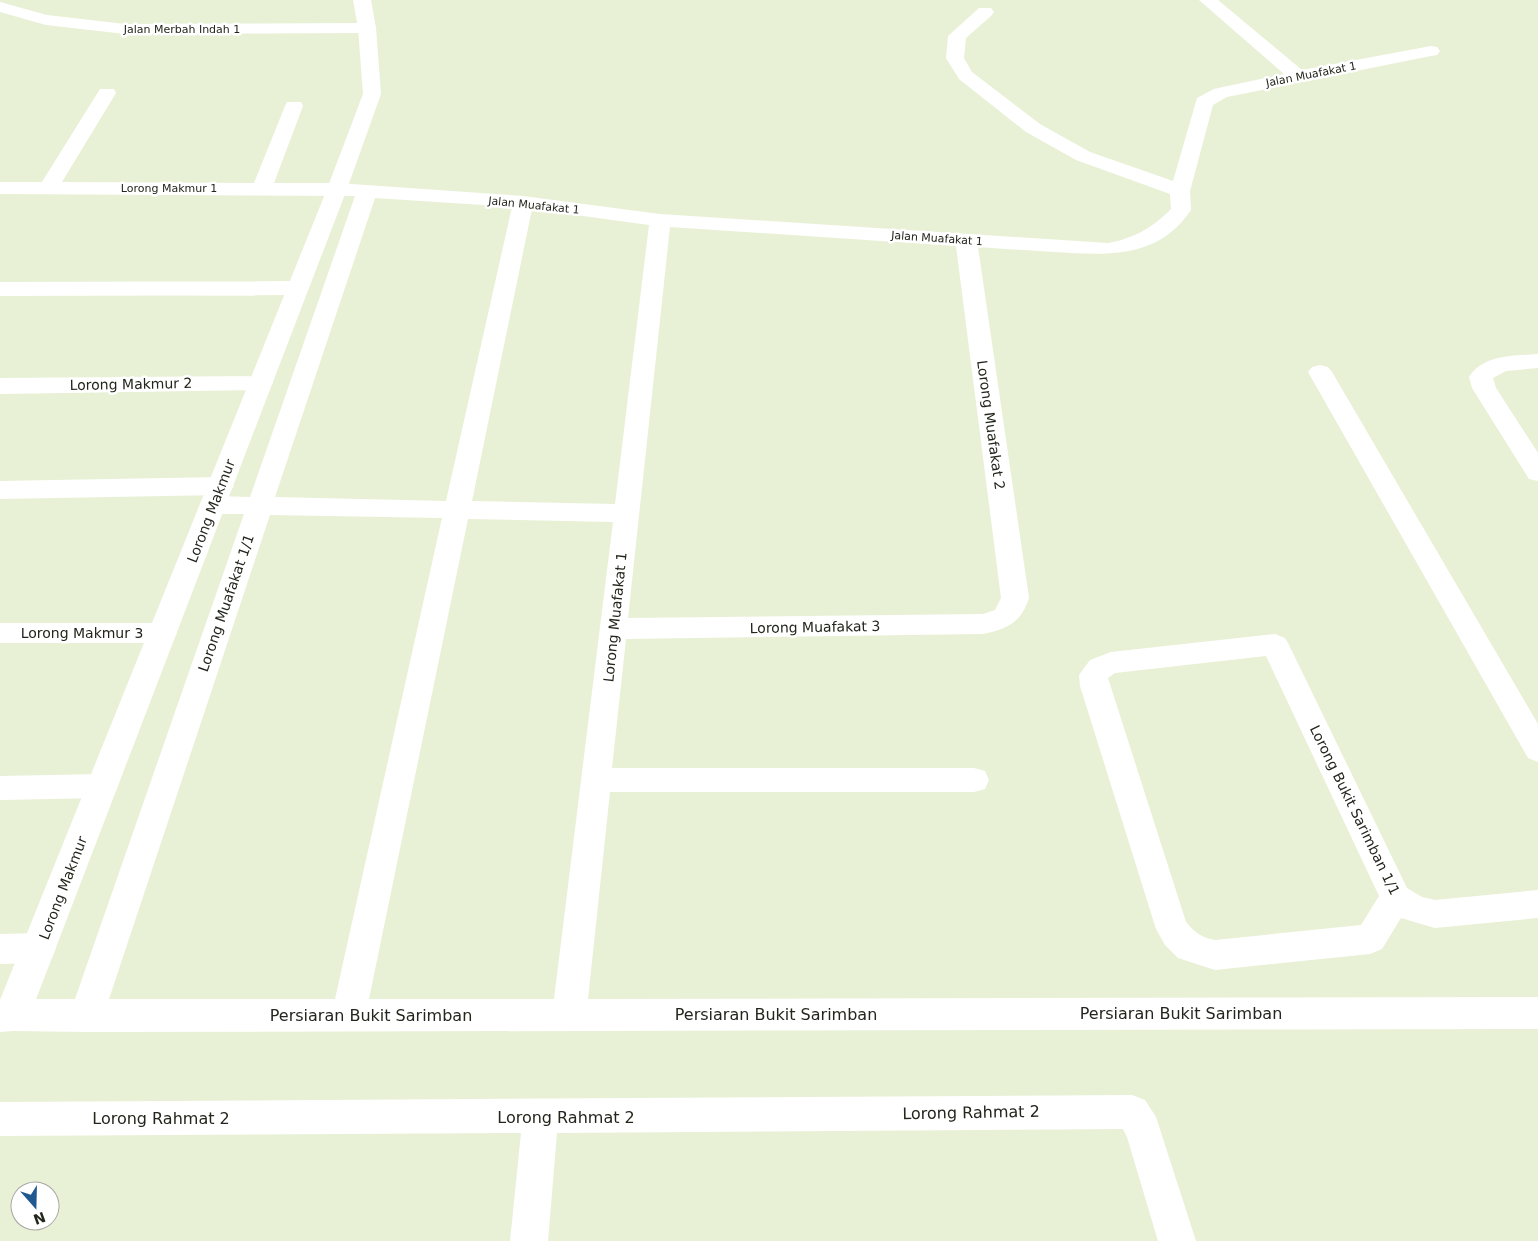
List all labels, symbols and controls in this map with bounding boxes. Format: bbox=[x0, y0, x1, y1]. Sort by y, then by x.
street label: Jalan Merbah Indah 1 bbox=[123, 23, 240, 36]
street label: Jalan Muafakat 1 bbox=[1264, 59, 1357, 90]
street label: Lorong Makmur 1 bbox=[121, 182, 217, 195]
street label: Jalan Muafakat 1 bbox=[487, 194, 580, 217]
street label: Jalan Muafakat 1 bbox=[890, 229, 983, 248]
street label: Lorong Muafakat 2 bbox=[974, 359, 1008, 491]
street label: Lorong Makmur 2 bbox=[70, 375, 192, 393]
street label: Lorong Makmur bbox=[184, 457, 238, 565]
street label: Lorong Muafakat 1/1 bbox=[195, 532, 257, 674]
street label: Lorong Muafakat 1 bbox=[600, 551, 630, 683]
street label: Lorong Muafakat 3 bbox=[750, 618, 880, 636]
street label: Lorong Makmur 3 bbox=[21, 625, 143, 641]
street label: Lorong Bukit Sarimban 1/1 bbox=[1307, 723, 1403, 897]
street label: Lorong Makmur bbox=[36, 834, 90, 942]
street label: Persiaran Bukit Sarimban bbox=[1080, 1004, 1282, 1023]
street label: Persiaran Bukit Sarimban bbox=[675, 1005, 877, 1024]
street label: Persiaran Bukit Sarimban bbox=[270, 1006, 472, 1025]
street label: Lorong Rahmat 2 bbox=[902, 1102, 1040, 1123]
street label: Lorong Rahmat 2 bbox=[497, 1108, 635, 1127]
street label: Lorong Rahmat 2 bbox=[92, 1109, 230, 1128]
north arrow bbox=[10, 1181, 60, 1231]
text: N bbox=[31, 1209, 48, 1228]

